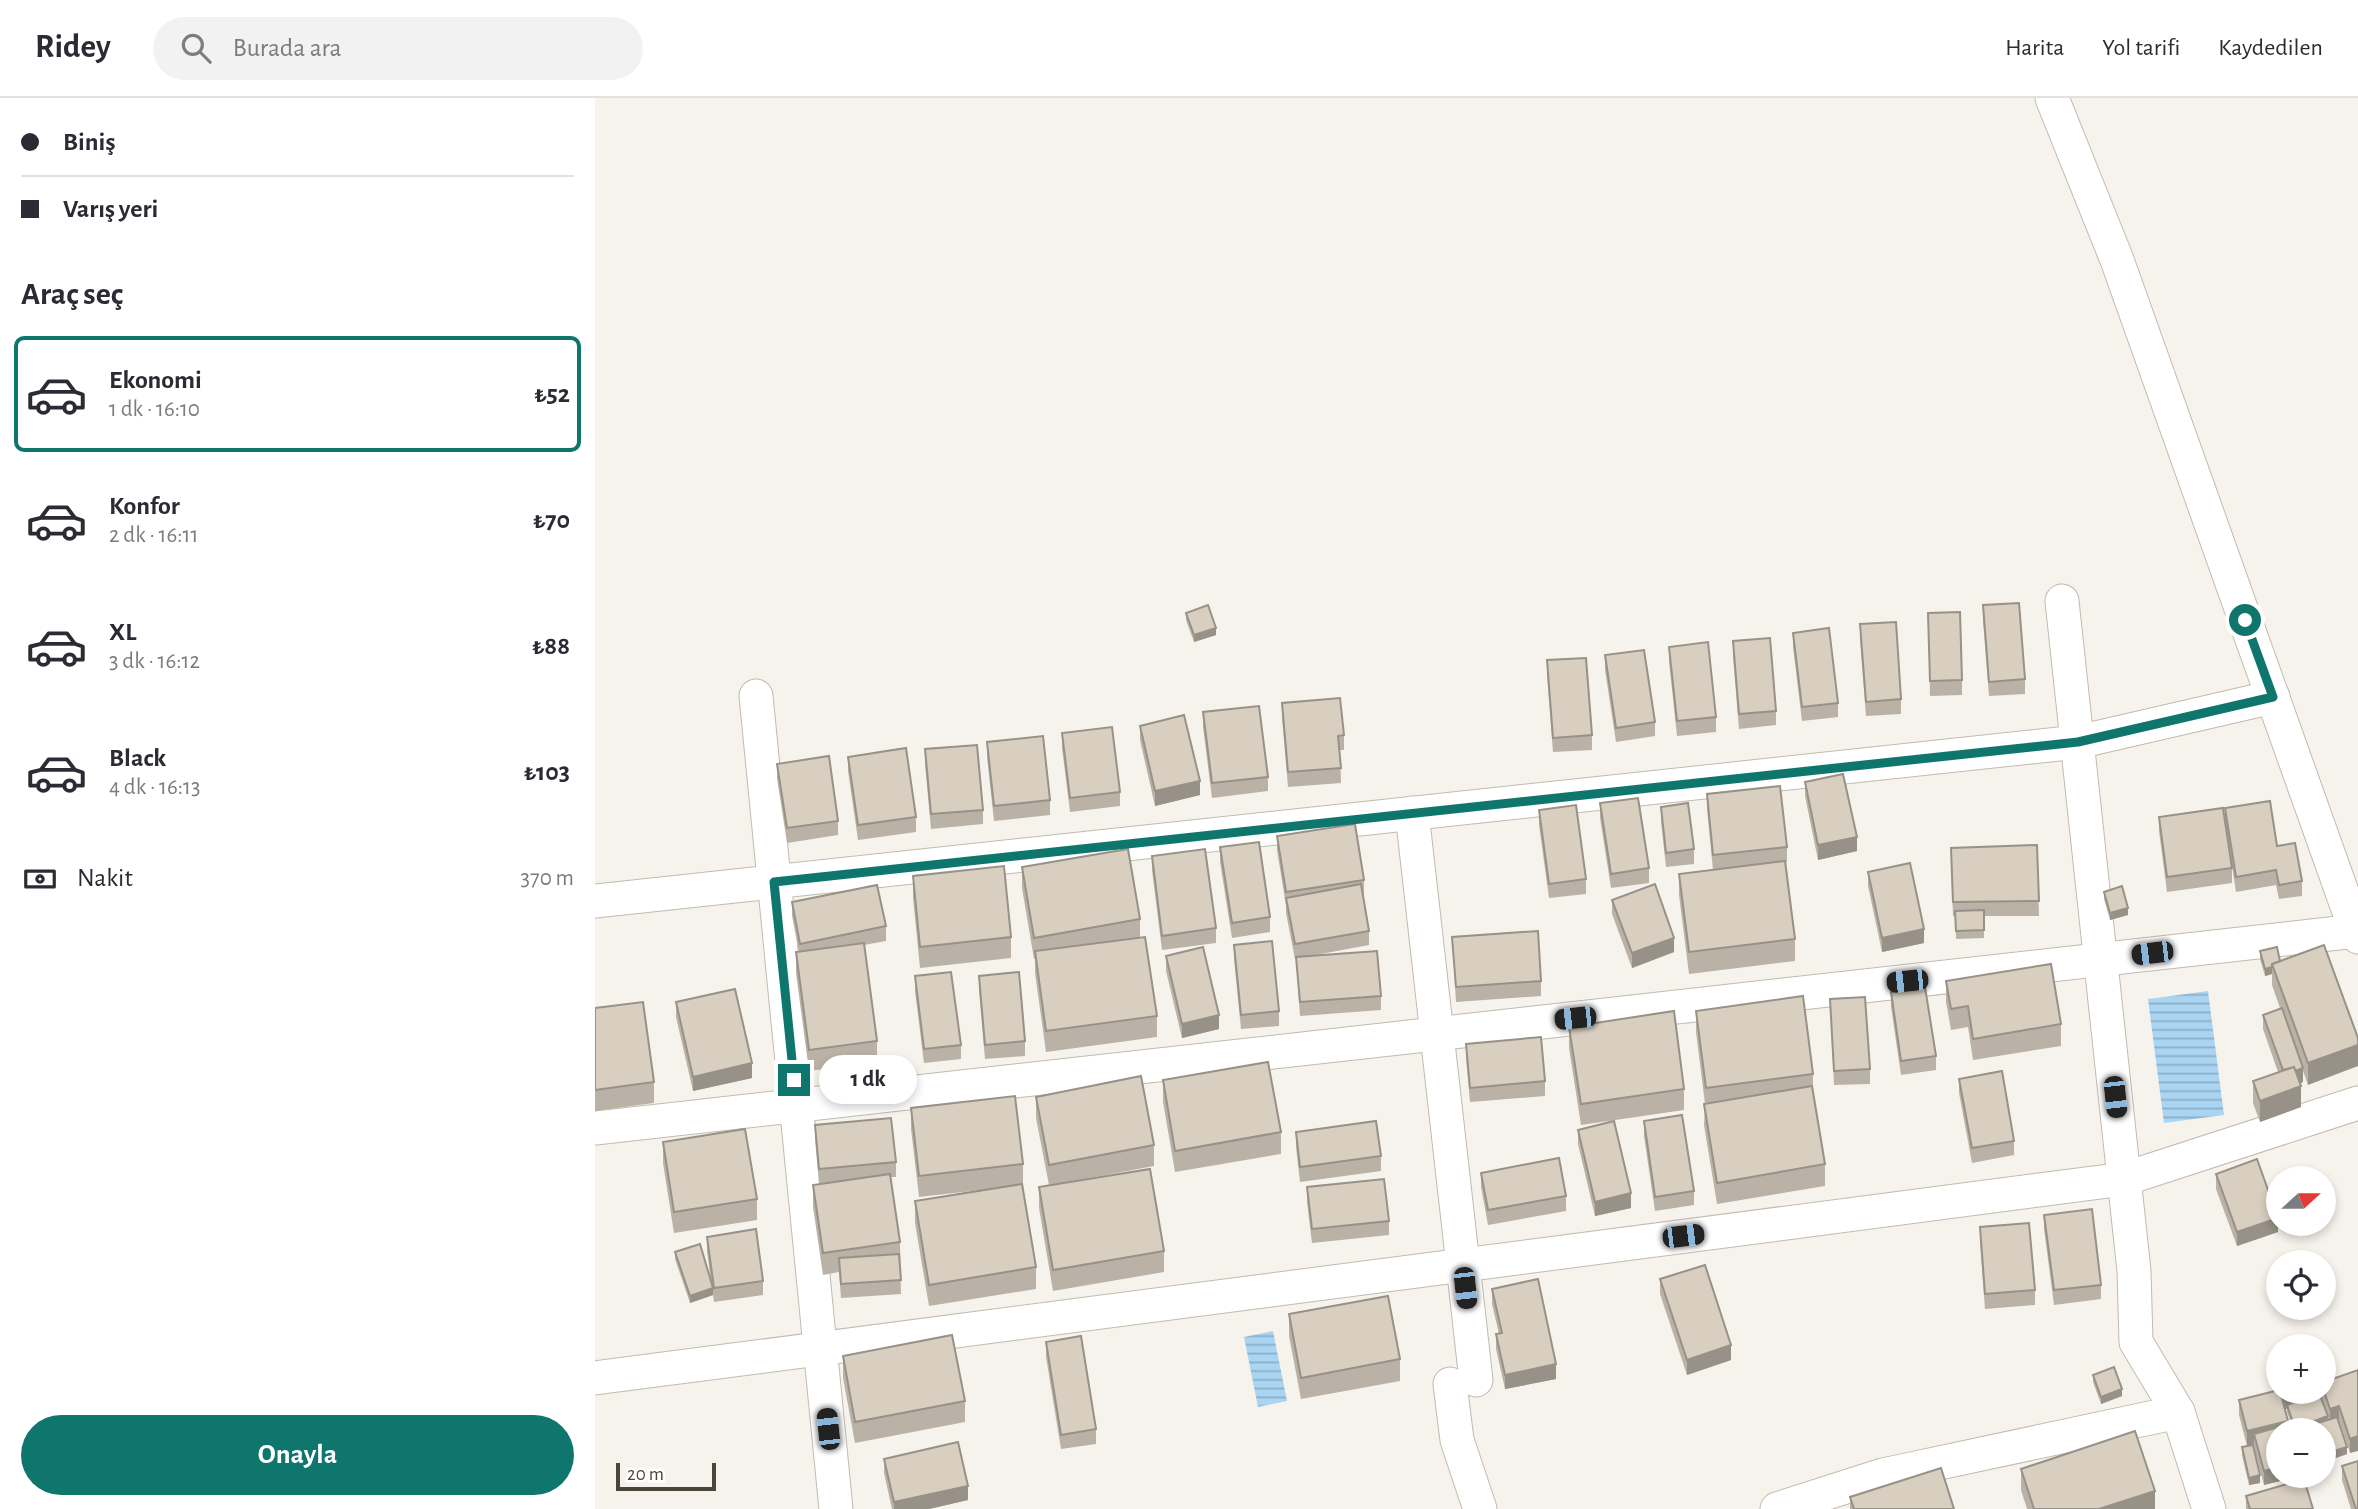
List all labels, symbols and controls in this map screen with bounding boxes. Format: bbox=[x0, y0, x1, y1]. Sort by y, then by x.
search box bbox=[153, 17, 643, 80]
icon: search bbox=[177, 29, 215, 67]
text: Ridey bbox=[35, 31, 111, 64]
text: Burada ara bbox=[233, 35, 342, 61]
text: Harita bbox=[2005, 36, 2064, 60]
text: Yol tarifi bbox=[2102, 36, 2180, 60]
text: Kaydedilen bbox=[2218, 36, 2323, 60]
text: Biniş bbox=[63, 129, 115, 155]
text: Varış yeri bbox=[63, 196, 158, 222]
text: Araç seç bbox=[21, 278, 123, 310]
icon: car bbox=[25, 363, 88, 426]
text: Ekonomi bbox=[109, 367, 202, 393]
text: ₺52 bbox=[534, 381, 570, 407]
text: 1 dk · 16:10 bbox=[109, 398, 200, 421]
icon: car bbox=[25, 489, 88, 552]
text: Konfor bbox=[109, 493, 180, 519]
text: ₺70 bbox=[533, 507, 570, 533]
text: 2 dk · 16:11 bbox=[109, 524, 198, 547]
route start bbox=[2229, 604, 2261, 636]
icon: car bbox=[25, 615, 88, 678]
text: XL bbox=[109, 619, 136, 645]
text: ₺88 bbox=[532, 633, 570, 659]
text: 3 dk · 16:12 bbox=[109, 650, 200, 673]
icon: car bbox=[25, 741, 88, 804]
text: Black bbox=[109, 745, 166, 771]
text: ₺103 bbox=[524, 759, 570, 785]
text: 4 dk · 16:13 bbox=[109, 776, 201, 799]
icon: cash bbox=[21, 860, 59, 898]
text: Nakit bbox=[77, 865, 133, 891]
text: 370 m bbox=[521, 867, 574, 890]
car bbox=[2130, 940, 2175, 966]
car bbox=[1886, 968, 1929, 994]
car bbox=[1554, 1005, 1597, 1031]
callout: 1 dk bbox=[819, 1056, 917, 1104]
route end bbox=[778, 1064, 810, 1096]
text: 1 dk bbox=[850, 1068, 886, 1091]
car bbox=[2103, 1075, 2128, 1119]
north arrow bbox=[2266, 1166, 2336, 1236]
map controls bbox=[2266, 1166, 2336, 1488]
car bbox=[1661, 1223, 1706, 1249]
button: locate bbox=[2266, 1250, 2336, 1320]
car bbox=[1453, 1266, 1478, 1310]
button: + bbox=[2266, 1334, 2336, 1404]
car bbox=[816, 1407, 841, 1451]
button: Onayla bbox=[21, 1415, 574, 1495]
button: − bbox=[2266, 1418, 2336, 1488]
scale bar bbox=[616, 1460, 716, 1492]
text: 20 m bbox=[627, 1465, 664, 1484]

